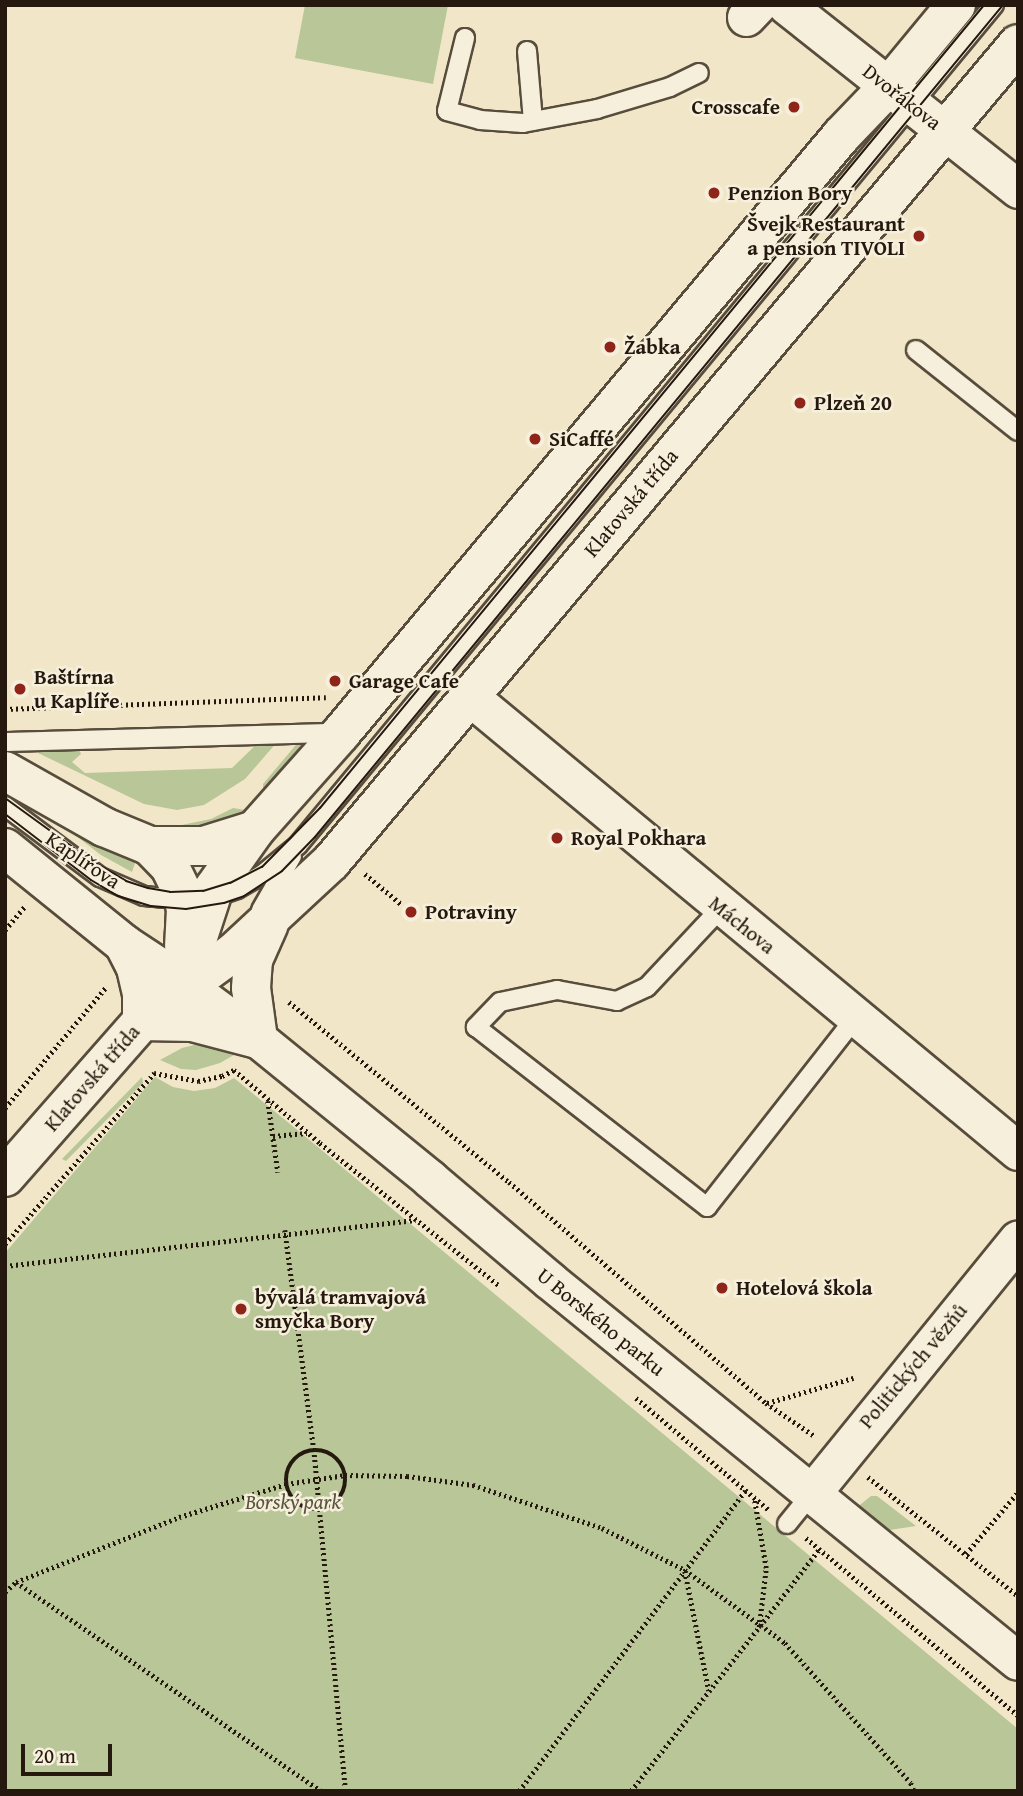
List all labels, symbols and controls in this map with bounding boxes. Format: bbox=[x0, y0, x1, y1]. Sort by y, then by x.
street label: Dvořákova bbox=[858, 59, 946, 135]
place label: Crosscafe bbox=[691, 94, 780, 120]
marker: Crosscafe bbox=[786, 99, 802, 115]
place label: Penzion Bory bbox=[728, 180, 852, 206]
marker: Penzion Bory bbox=[706, 185, 722, 201]
place label: Švejk Restaurant a pension TIVOLI bbox=[747, 211, 905, 261]
marker: Švejk Restaurant a pension TIVOLI bbox=[911, 228, 927, 244]
place label: Žabka bbox=[624, 334, 681, 360]
marker: Žabka bbox=[602, 339, 618, 355]
place label: Plzeň 20 bbox=[814, 390, 892, 416]
marker: Plzeň 20 bbox=[792, 395, 808, 411]
place label: SiCaffé bbox=[549, 426, 614, 452]
marker: SiCaffé bbox=[527, 431, 543, 447]
street label: Klatovská třída bbox=[579, 444, 683, 562]
place label: Baštírna u Kaplíře bbox=[34, 664, 120, 714]
place label: Garage Cafe bbox=[349, 668, 459, 694]
marker: Garage Cafe bbox=[327, 673, 343, 689]
marker: Baštírna u Kaplíře bbox=[12, 681, 28, 697]
place label: Royal Pokhara bbox=[571, 825, 706, 851]
street label: Kaplířova bbox=[41, 826, 125, 894]
marker: Royal Pokhara bbox=[549, 830, 565, 846]
street label: Máchova bbox=[704, 891, 780, 959]
place label: Potraviny bbox=[425, 899, 517, 925]
marker: Potraviny bbox=[403, 904, 419, 920]
street label: Klatovská třída bbox=[39, 1020, 145, 1136]
street label: U Borského parku bbox=[532, 1263, 670, 1381]
place label: Hotelová škola bbox=[736, 1275, 872, 1301]
marker: Hotelová škola bbox=[714, 1280, 730, 1296]
place label: bývalá tramvajová smyčka Bory bbox=[255, 1284, 426, 1334]
street label: Politických vězňů bbox=[853, 1298, 973, 1434]
marker: bývalá tramvajová smyčka Bory bbox=[233, 1301, 249, 1317]
park label: Borský park bbox=[245, 1489, 341, 1515]
scale bar bbox=[24, 1730, 116, 1774]
text: 20 m bbox=[34, 1740, 76, 1771]

